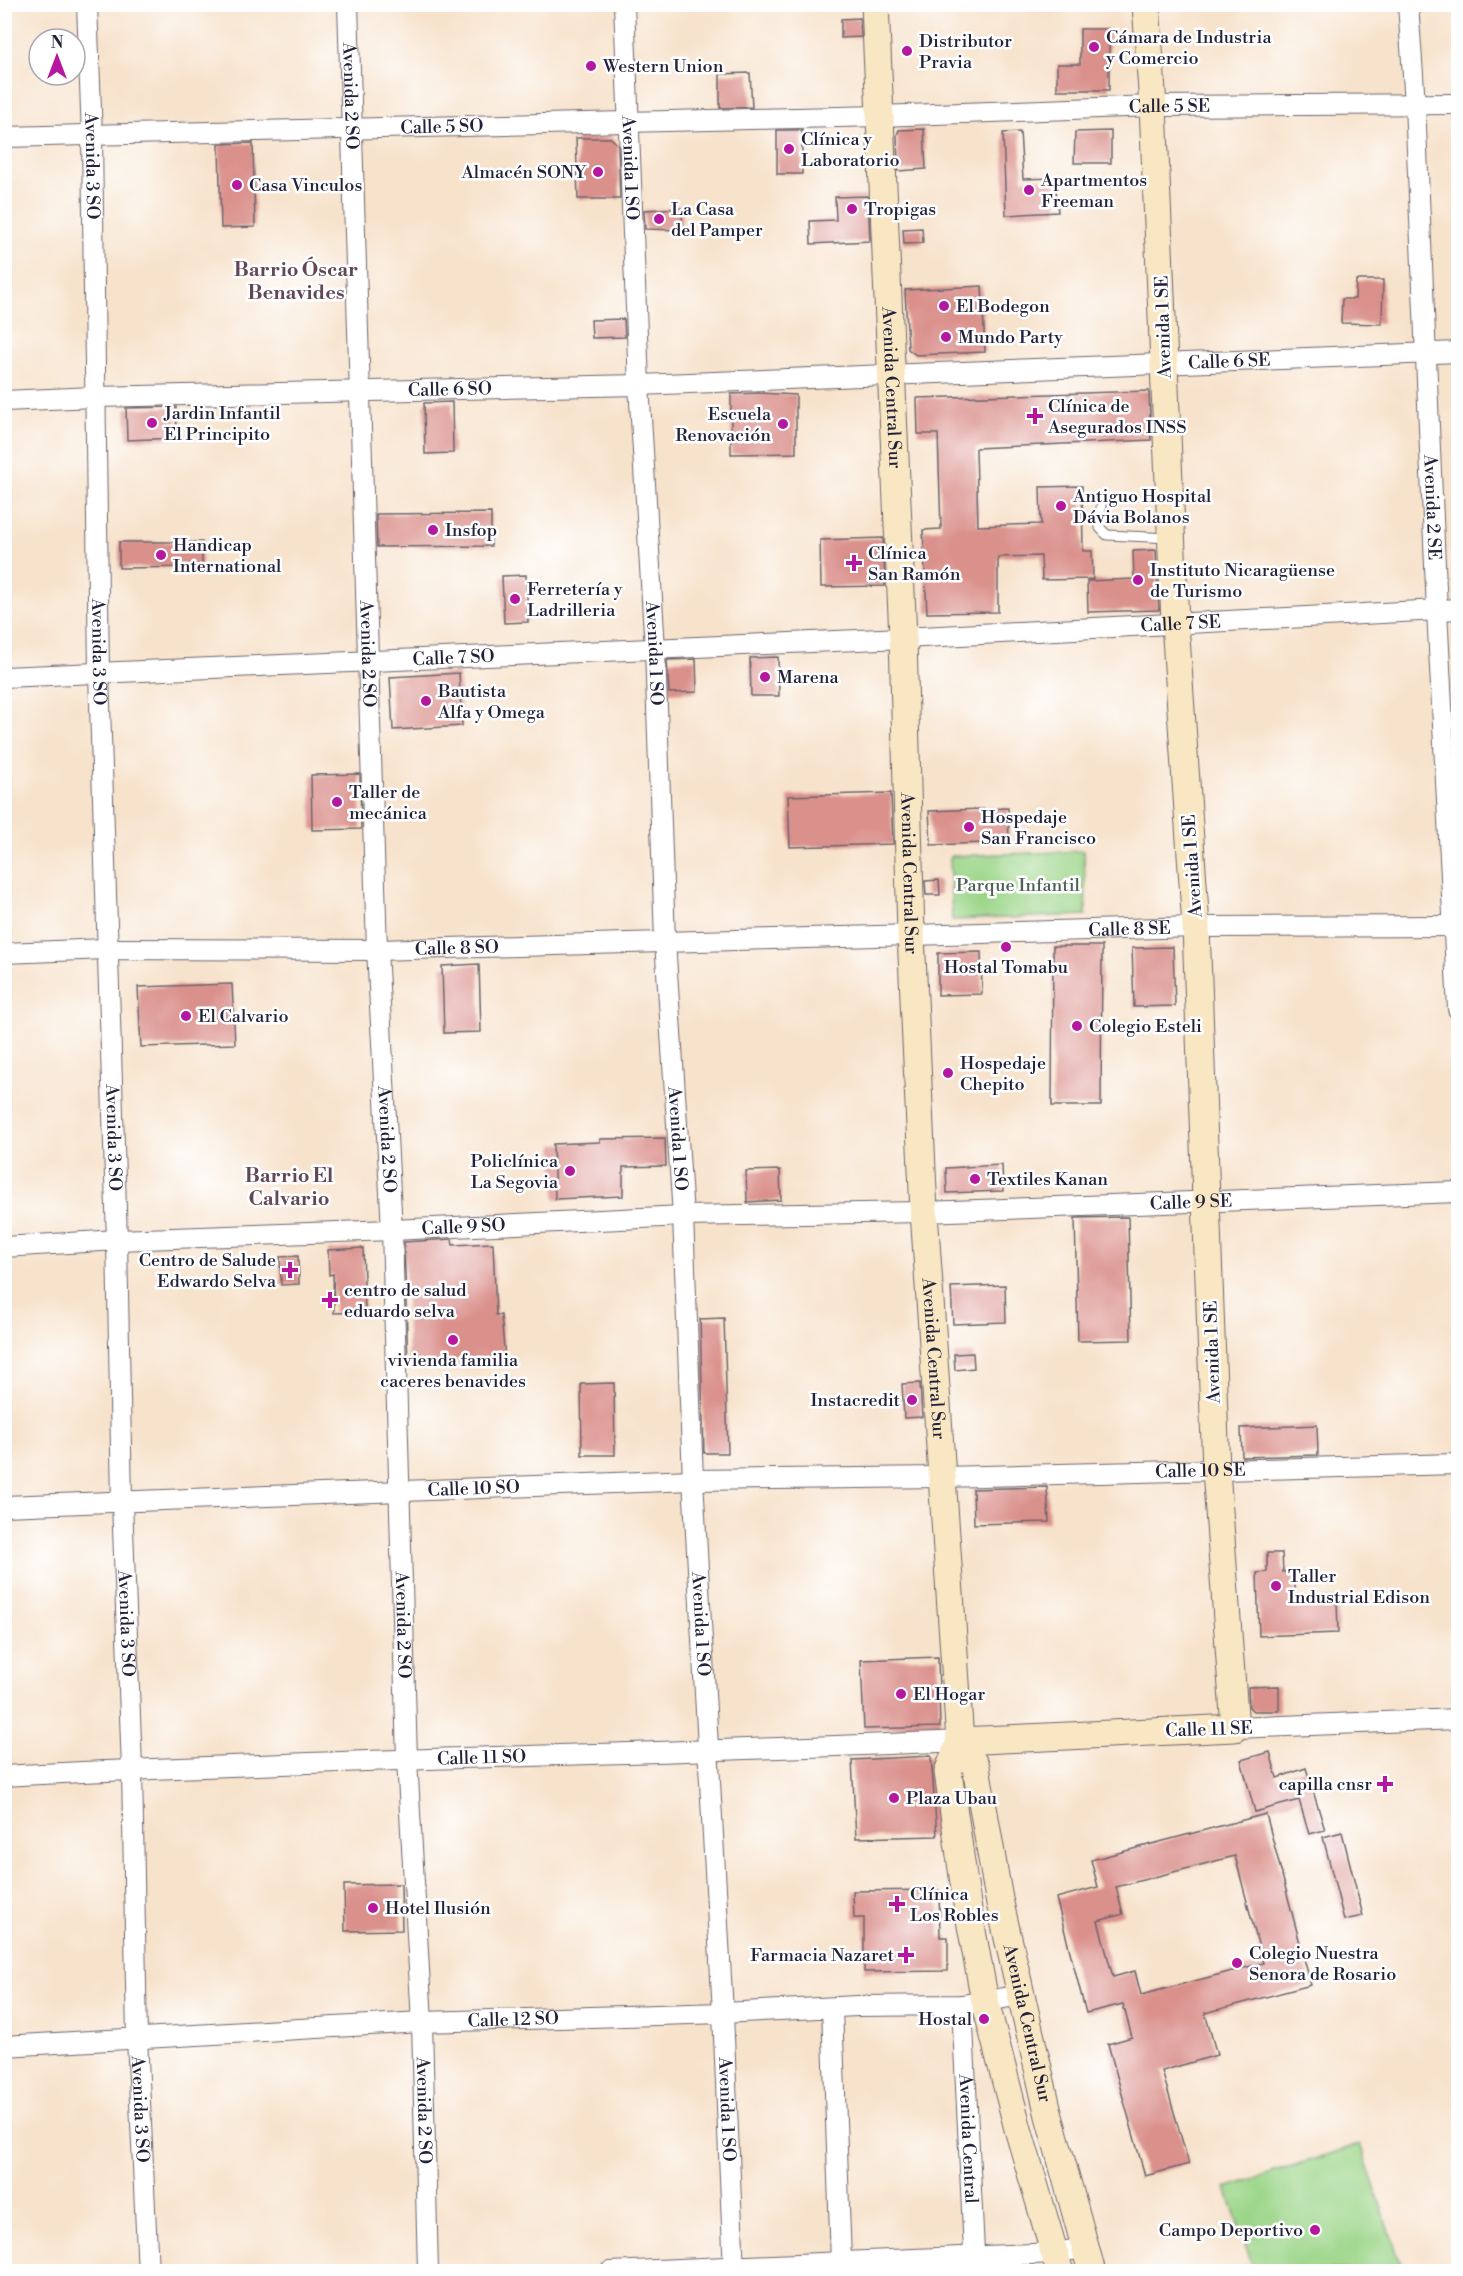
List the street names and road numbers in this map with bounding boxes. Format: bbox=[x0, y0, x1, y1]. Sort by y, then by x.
street label: Avenida 2 SO bbox=[337, 41, 363, 150]
street label: Calle 5 SE bbox=[1128, 95, 1210, 119]
street label: Avenida 3 SO bbox=[79, 111, 104, 220]
street label: Calle 5 SO bbox=[400, 114, 484, 139]
street label: Avenida 1 SO bbox=[616, 114, 644, 221]
street label: Avenida 1 SE bbox=[1150, 275, 1177, 380]
street label: Avenida Central Sur bbox=[876, 305, 907, 469]
street label: Calle 6 SE bbox=[1188, 349, 1271, 375]
street label: Calle 6 SO bbox=[408, 377, 492, 402]
street label: Avenida 2 SE bbox=[1418, 453, 1446, 561]
street label: Avenida 3 SO bbox=[86, 597, 111, 706]
street label: Avenida 2 SO bbox=[354, 599, 381, 708]
street label: Avenida 1 SO bbox=[640, 599, 668, 706]
street label: Calle 7 SE bbox=[1140, 610, 1222, 638]
street label: Calle 7 SO bbox=[412, 645, 495, 671]
street label: Avenida Central Sur bbox=[895, 791, 923, 955]
street label: Avenida 1 SE bbox=[1177, 814, 1208, 919]
street label: Calle 8 SE bbox=[1088, 917, 1171, 942]
street label: Calle 8 SO bbox=[415, 936, 499, 961]
street label: Avenida 3 SO bbox=[100, 1083, 126, 1192]
street label: Avenida 2 SO bbox=[372, 1084, 401, 1194]
street label: Avenida 1 SO bbox=[662, 1085, 692, 1192]
street label: Calle 9 SE bbox=[1149, 1189, 1233, 1216]
street label: Calle 9 SO bbox=[421, 1214, 506, 1241]
street label: Avenida Central Sur bbox=[916, 1276, 950, 1440]
street label: Avenida 1 SE bbox=[1199, 1300, 1226, 1405]
street label: Calle 10 SE bbox=[1155, 1458, 1246, 1484]
street label: Calle 10 SO bbox=[427, 1476, 520, 1502]
street label: Avenida 3 SO bbox=[113, 1569, 140, 1677]
street label: Avenida 2 SO bbox=[390, 1570, 416, 1679]
street label: Avenida 1 SO bbox=[686, 1570, 715, 1677]
street label: Calle 11 SE bbox=[1165, 1716, 1253, 1743]
street label: Calle 11 SO bbox=[437, 1745, 527, 1771]
street label: Avenida Central Sur bbox=[998, 1941, 1057, 2105]
street label: Calle 12 SO bbox=[467, 2007, 559, 2033]
street label: Avenida 3 SO bbox=[126, 2054, 154, 2163]
street label: Avenida 1 SO bbox=[713, 2055, 740, 2162]
street label: Avenida 2 SO bbox=[411, 2056, 436, 2164]
street label: Avenida Central bbox=[953, 2073, 983, 2205]

